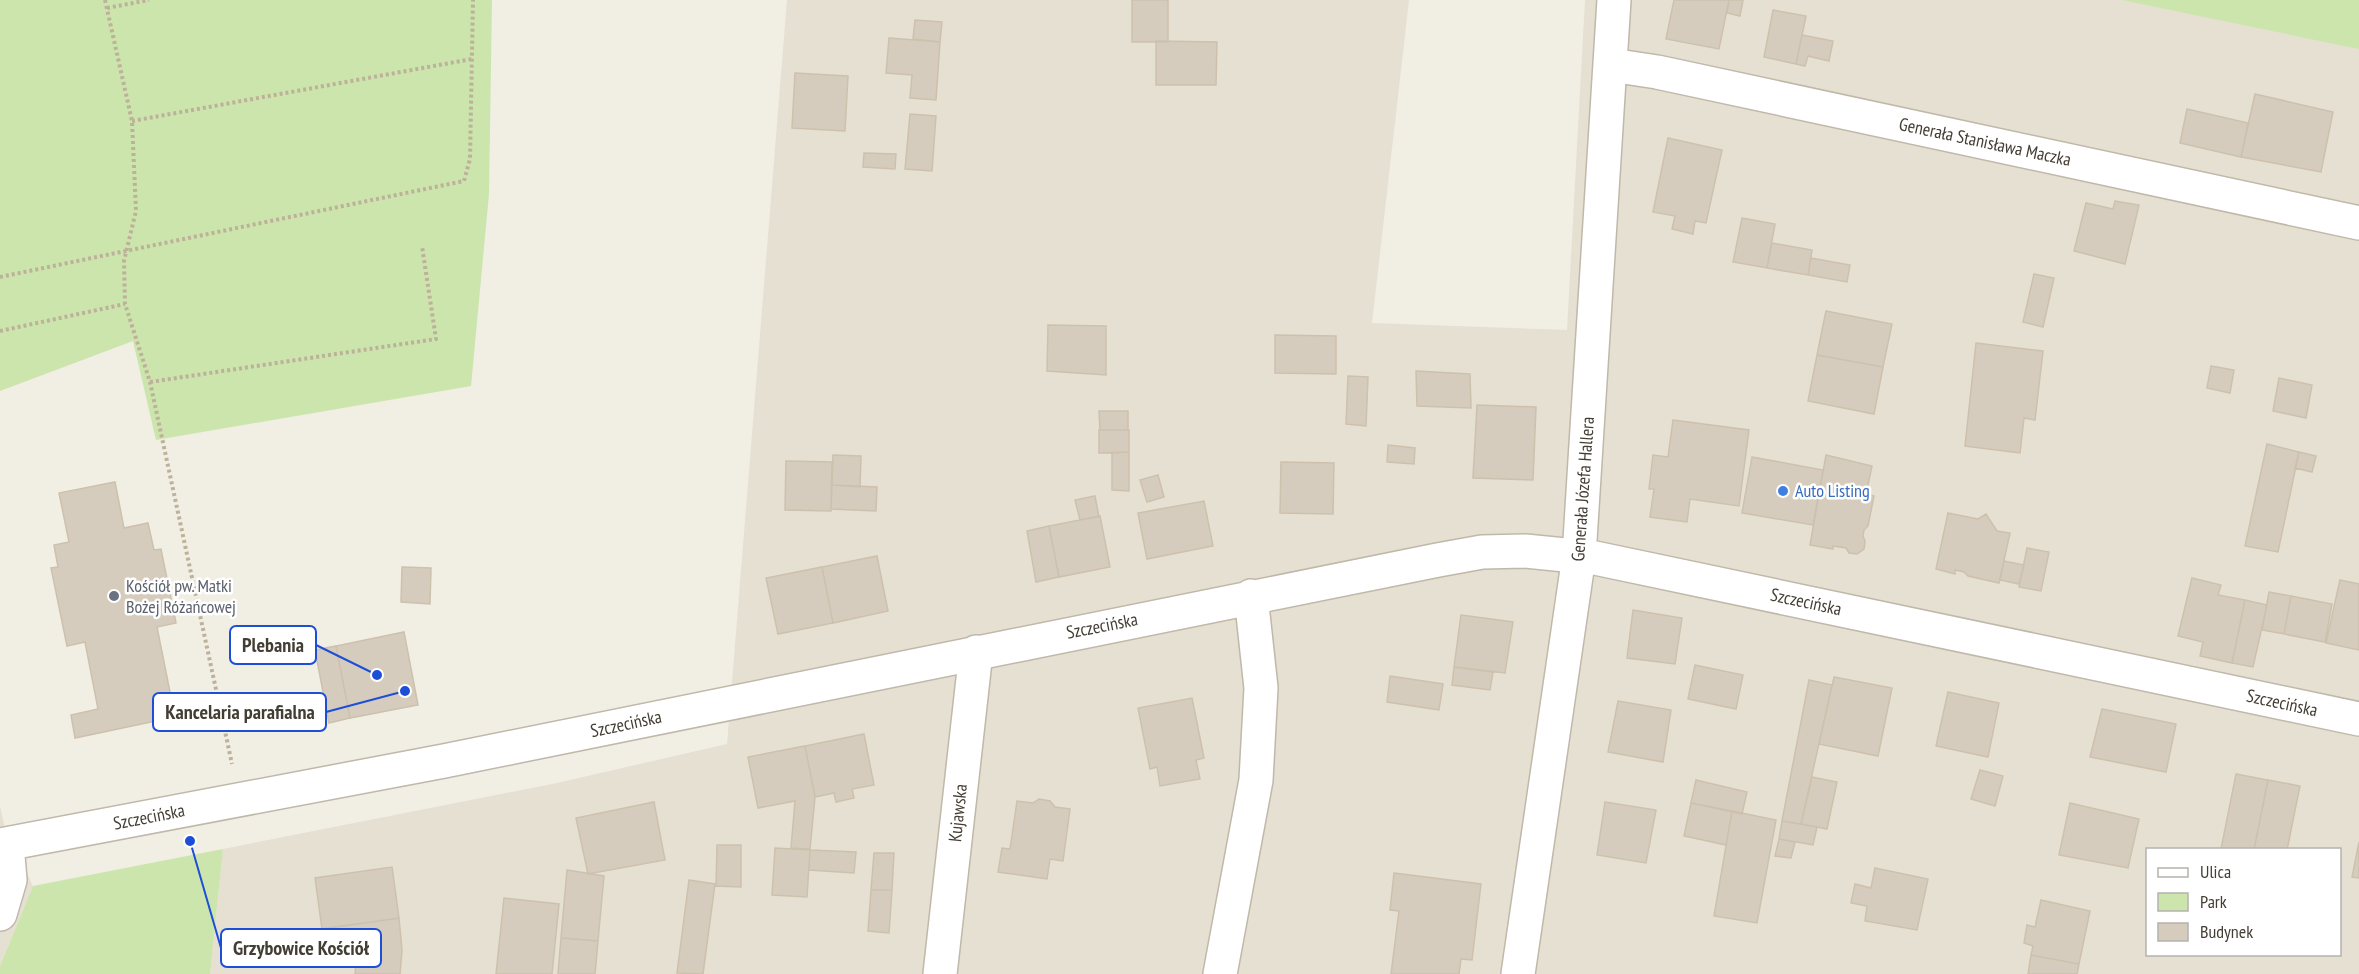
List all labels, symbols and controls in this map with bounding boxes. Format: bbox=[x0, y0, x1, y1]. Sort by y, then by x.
street label: Generała Stanisława Maczka bbox=[1897, 112, 2073, 171]
street label: Generała Józefa Hallera bbox=[1566, 416, 1599, 562]
place label: Auto Listing bbox=[1795, 479, 1870, 502]
marker: Auto Listing bbox=[1776, 484, 1790, 498]
place label: Kościół pw. Matki Bożej Różańcowej bbox=[126, 574, 236, 618]
street label: Szczecińska bbox=[1768, 583, 1844, 620]
marker: Kościół pw. Matki Bożej Różańcowej bbox=[107, 589, 121, 603]
street label: Szczecińska bbox=[1064, 607, 1140, 644]
callout: Plebania bbox=[230, 626, 316, 664]
text: Plebania bbox=[242, 632, 304, 658]
street label: Szczecińska bbox=[2244, 684, 2320, 721]
callout: Kancelaria parafialna bbox=[153, 693, 326, 731]
text: Kancelaria parafialna bbox=[165, 699, 315, 725]
street label: Szczecińska bbox=[588, 705, 664, 742]
street label: Kujawska bbox=[943, 783, 972, 843]
street label: Szczecińska bbox=[111, 798, 187, 835]
legend bbox=[2146, 848, 2341, 956]
text: Ulica bbox=[2200, 860, 2231, 883]
text: Park bbox=[2200, 890, 2227, 913]
text: Budynek bbox=[2200, 920, 2253, 943]
callout: Grzybowice Kościół bbox=[221, 929, 381, 967]
text: Grzybowice Kościół bbox=[233, 935, 370, 961]

